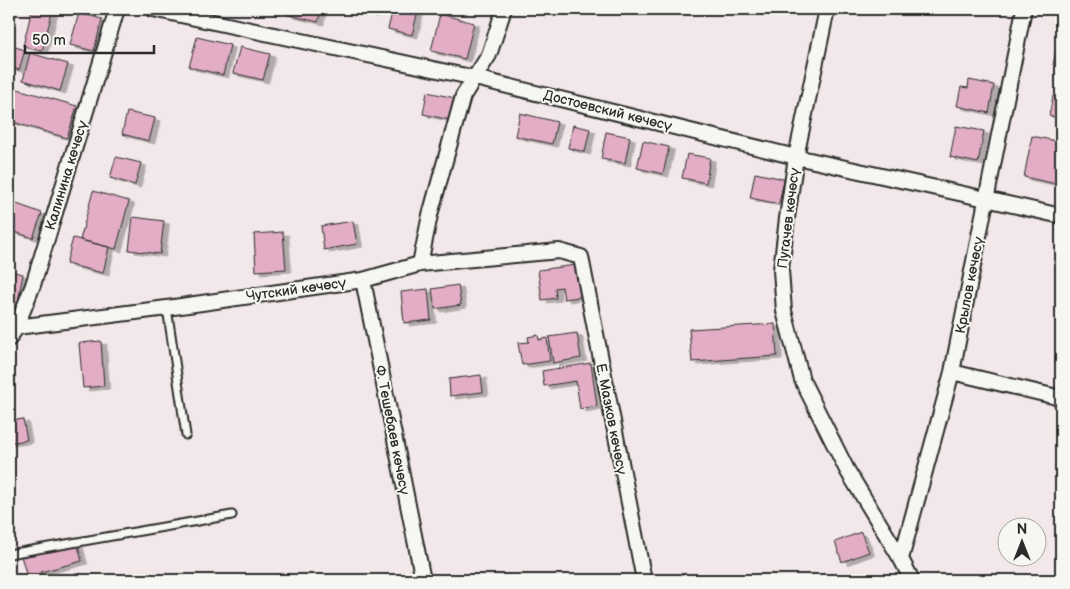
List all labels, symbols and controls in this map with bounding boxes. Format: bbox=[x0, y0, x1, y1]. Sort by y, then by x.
scale bar bbox=[25, 22, 154, 54]
text: 50 m bbox=[32, 31, 66, 50]
street label: Достоевский көчөсү bbox=[542, 86, 675, 135]
street label: Калинина көчөсү bbox=[42, 118, 91, 232]
street label: Пугачев көчөсү bbox=[774, 166, 803, 270]
street label: Крылов көчөсү bbox=[952, 234, 987, 335]
street label: Чутский көчөсү bbox=[245, 274, 348, 305]
street label: Е. Мазков көчөсү bbox=[592, 362, 631, 477]
street label: Ф. Тешебаев көчөсү bbox=[372, 364, 414, 497]
north arrow bbox=[998, 516, 1048, 566]
text: N bbox=[1017, 521, 1027, 538]

